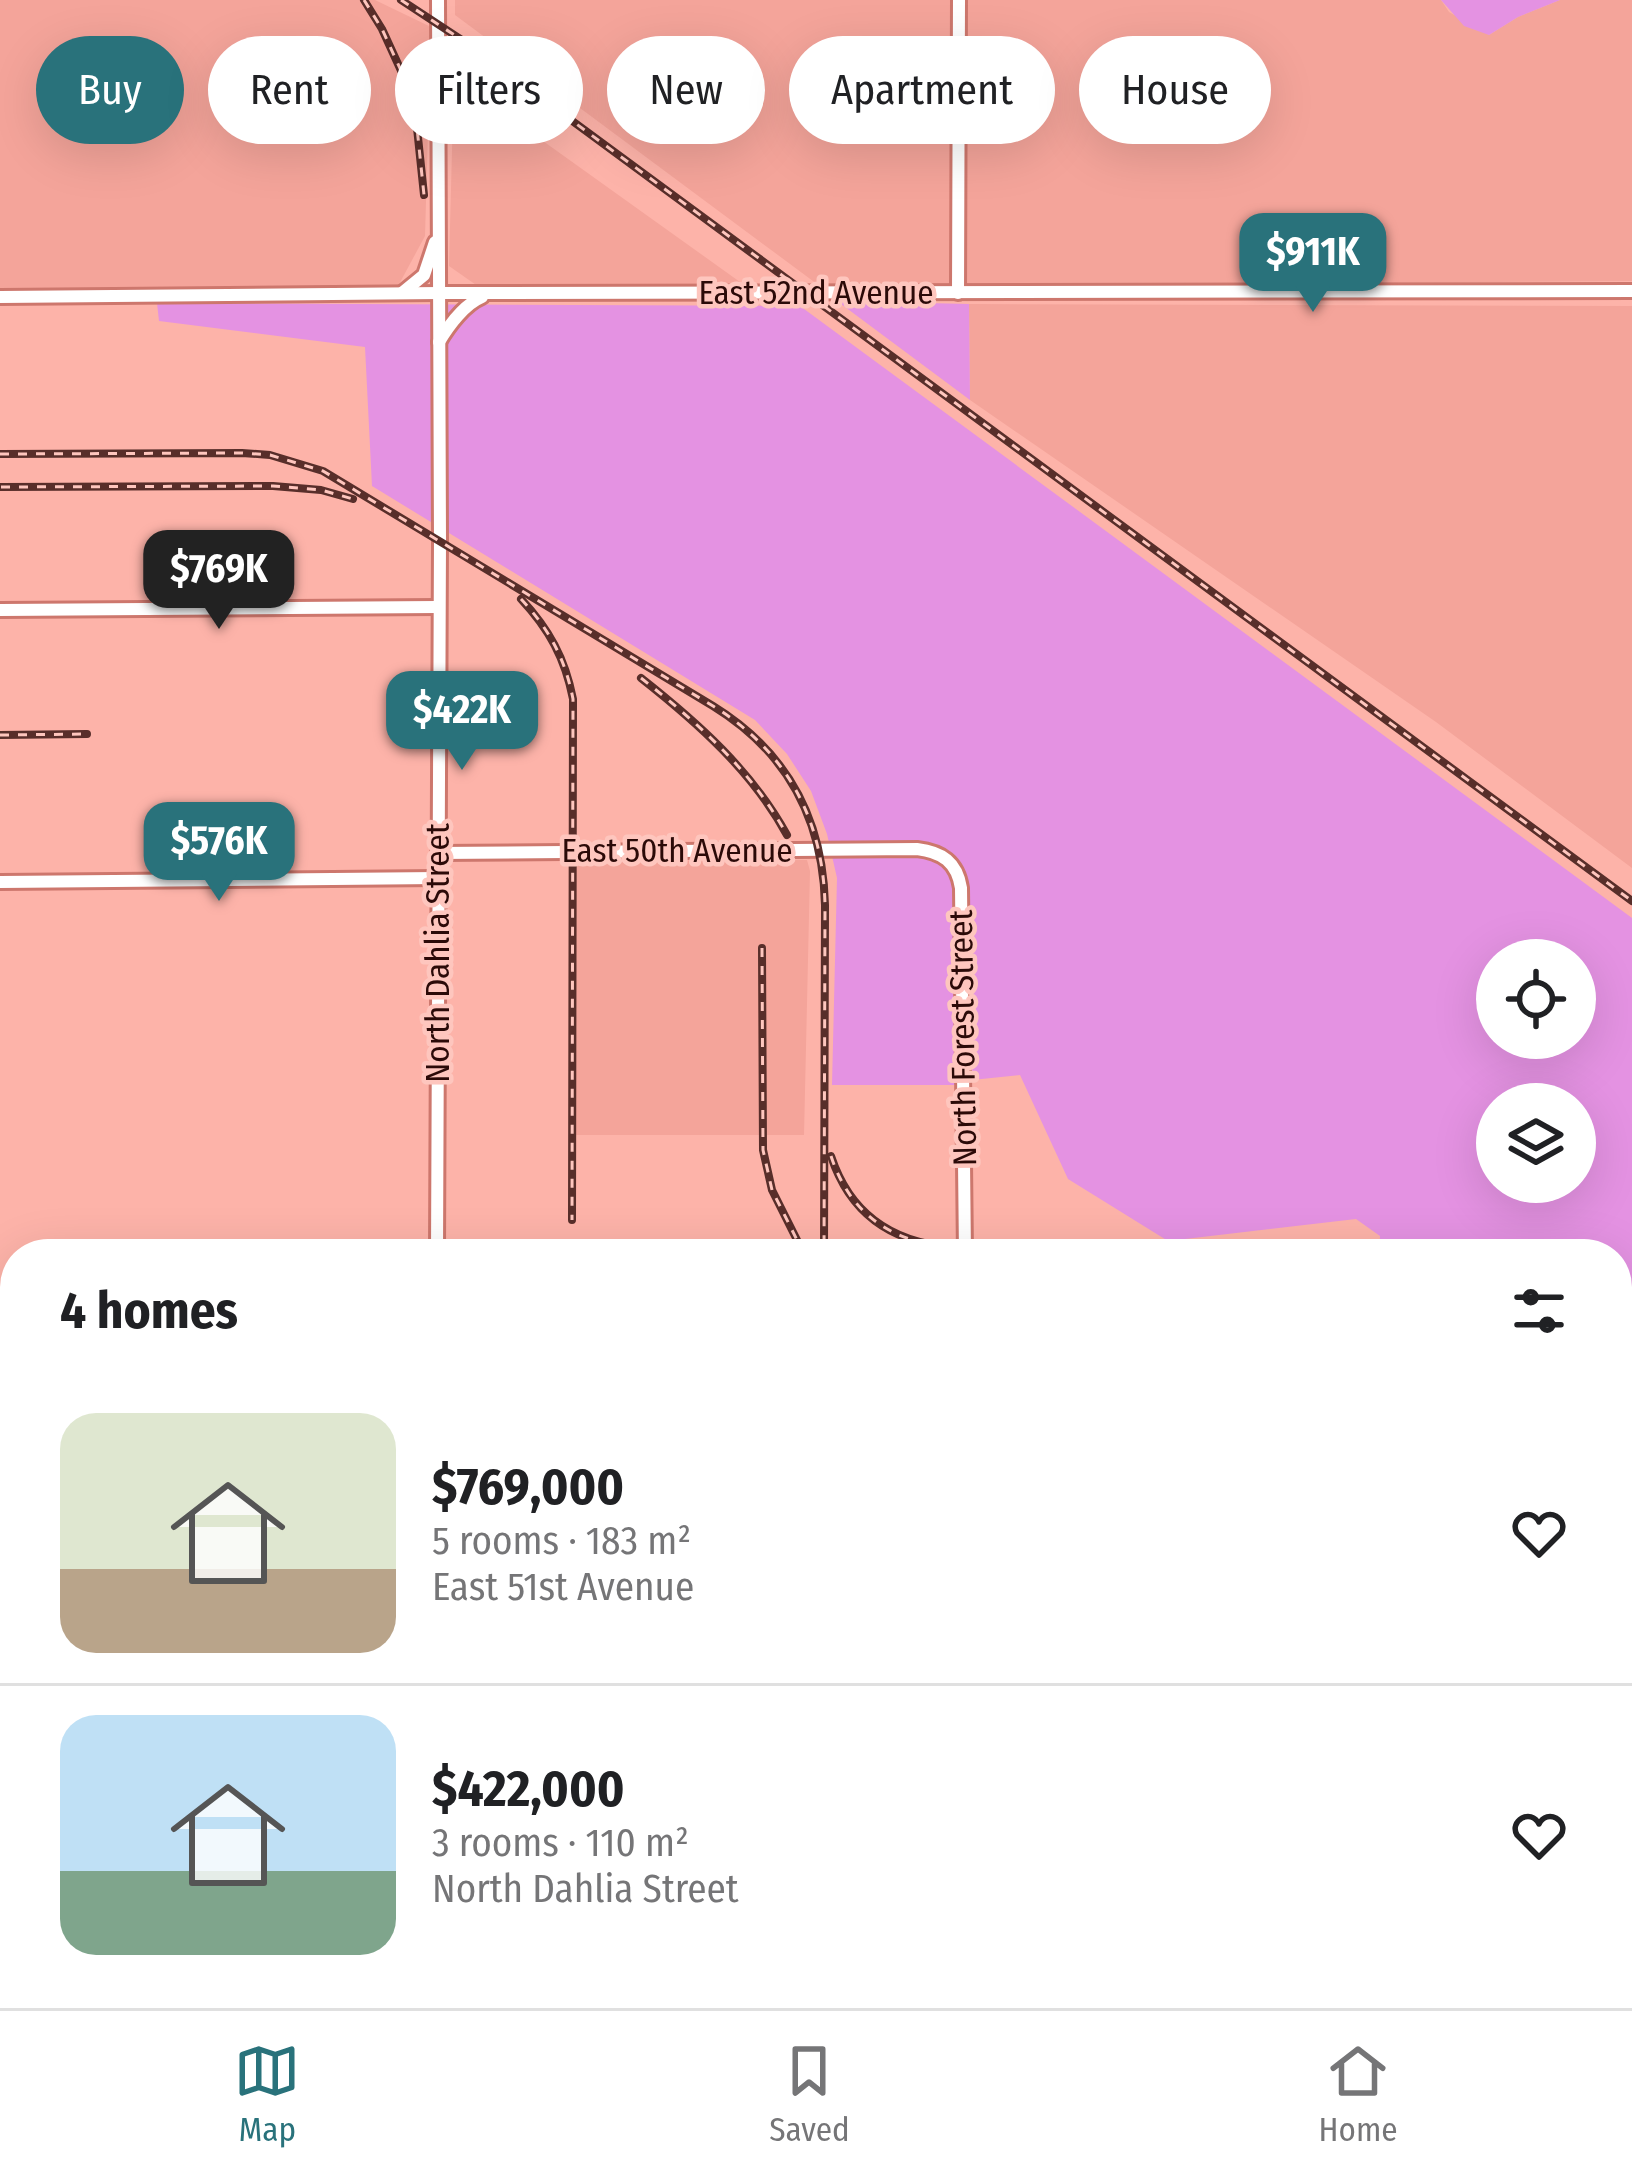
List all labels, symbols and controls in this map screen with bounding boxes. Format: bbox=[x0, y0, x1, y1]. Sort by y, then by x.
chip: Buy bbox=[36, 36, 184, 144]
chip: Rent bbox=[208, 36, 371, 144]
chip: Filters bbox=[395, 36, 583, 144]
chip: New bbox=[607, 36, 765, 144]
chip: Apartment bbox=[789, 36, 1055, 144]
chip: House bbox=[1079, 36, 1271, 144]
pin: $911K bbox=[1229, 213, 1397, 315]
text: $911K bbox=[1266, 229, 1360, 275]
street label: East 52nd Avenue bbox=[698, 273, 934, 313]
pin: $769K bbox=[135, 530, 303, 632]
text: $769K bbox=[170, 546, 268, 592]
pin: $422K bbox=[378, 671, 546, 773]
text: $422K bbox=[413, 687, 511, 733]
pin: $576K bbox=[135, 802, 303, 904]
text: $576K bbox=[171, 818, 267, 864]
street label: North Dahlia Street bbox=[418, 823, 458, 1083]
street label: East 50th Avenue bbox=[561, 831, 793, 871]
street label: North Forest Street bbox=[941, 909, 985, 1166]
map controls bbox=[1476, 939, 1596, 1203]
button: locate bbox=[1476, 939, 1596, 1059]
button: layers bbox=[1476, 1083, 1596, 1203]
icon: filters bbox=[1506, 1278, 1572, 1344]
text: 4 homes bbox=[60, 1280, 238, 1342]
text: $769,000 bbox=[432, 1456, 624, 1518]
icon: home bbox=[156, 1461, 300, 1605]
icon: heart bbox=[1506, 1500, 1572, 1566]
text: 5 rooms · 183 m² bbox=[432, 1518, 691, 1564]
text: East 51st Avenue bbox=[432, 1564, 694, 1610]
text: $422,000 bbox=[432, 1758, 625, 1820]
icon: home bbox=[156, 1763, 300, 1907]
icon: heart bbox=[1506, 1802, 1572, 1868]
text: 3 rooms · 110 m² bbox=[432, 1820, 689, 1866]
text: North Dahlia Street bbox=[432, 1866, 739, 1912]
tab: Map bbox=[234, 2038, 300, 2150]
tab: Saved bbox=[769, 2038, 850, 2150]
tab: Home bbox=[1319, 2038, 1398, 2150]

